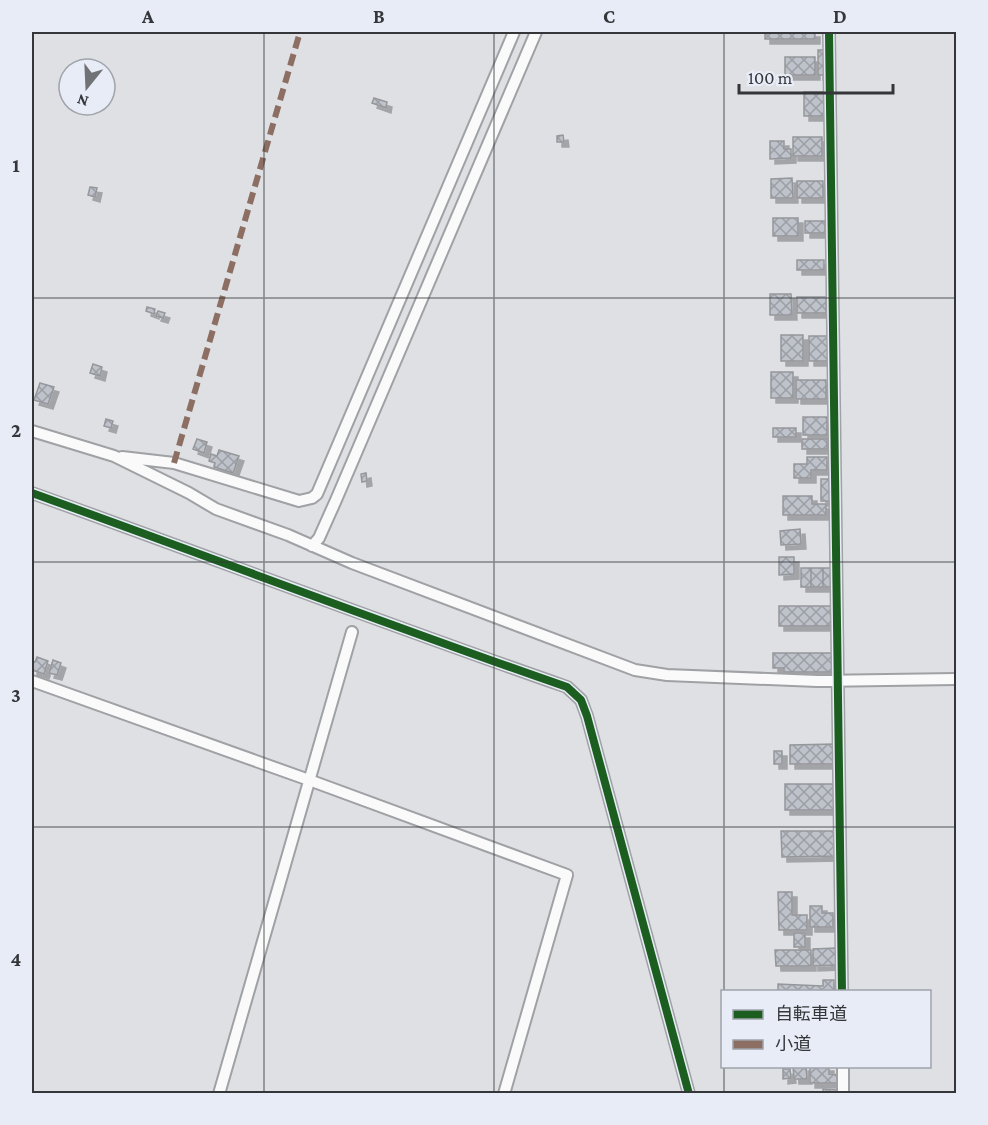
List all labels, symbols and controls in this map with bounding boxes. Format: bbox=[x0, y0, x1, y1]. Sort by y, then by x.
text: A bbox=[141, 5, 155, 27]
text: B bbox=[373, 5, 385, 27]
text: C bbox=[603, 5, 615, 27]
text: D bbox=[833, 5, 847, 27]
north arrow bbox=[57, 57, 117, 117]
scale bar bbox=[739, 57, 894, 95]
text: 100 m bbox=[748, 68, 793, 88]
text: N bbox=[75, 91, 90, 111]
text: 1 bbox=[12, 154, 20, 176]
text: 2 bbox=[11, 419, 21, 441]
text: 3 bbox=[11, 684, 21, 706]
text: 4 bbox=[11, 948, 22, 970]
legend bbox=[721, 990, 931, 1068]
text: 自転車道 bbox=[775, 1004, 847, 1024]
text: 小道 bbox=[775, 1034, 811, 1054]

